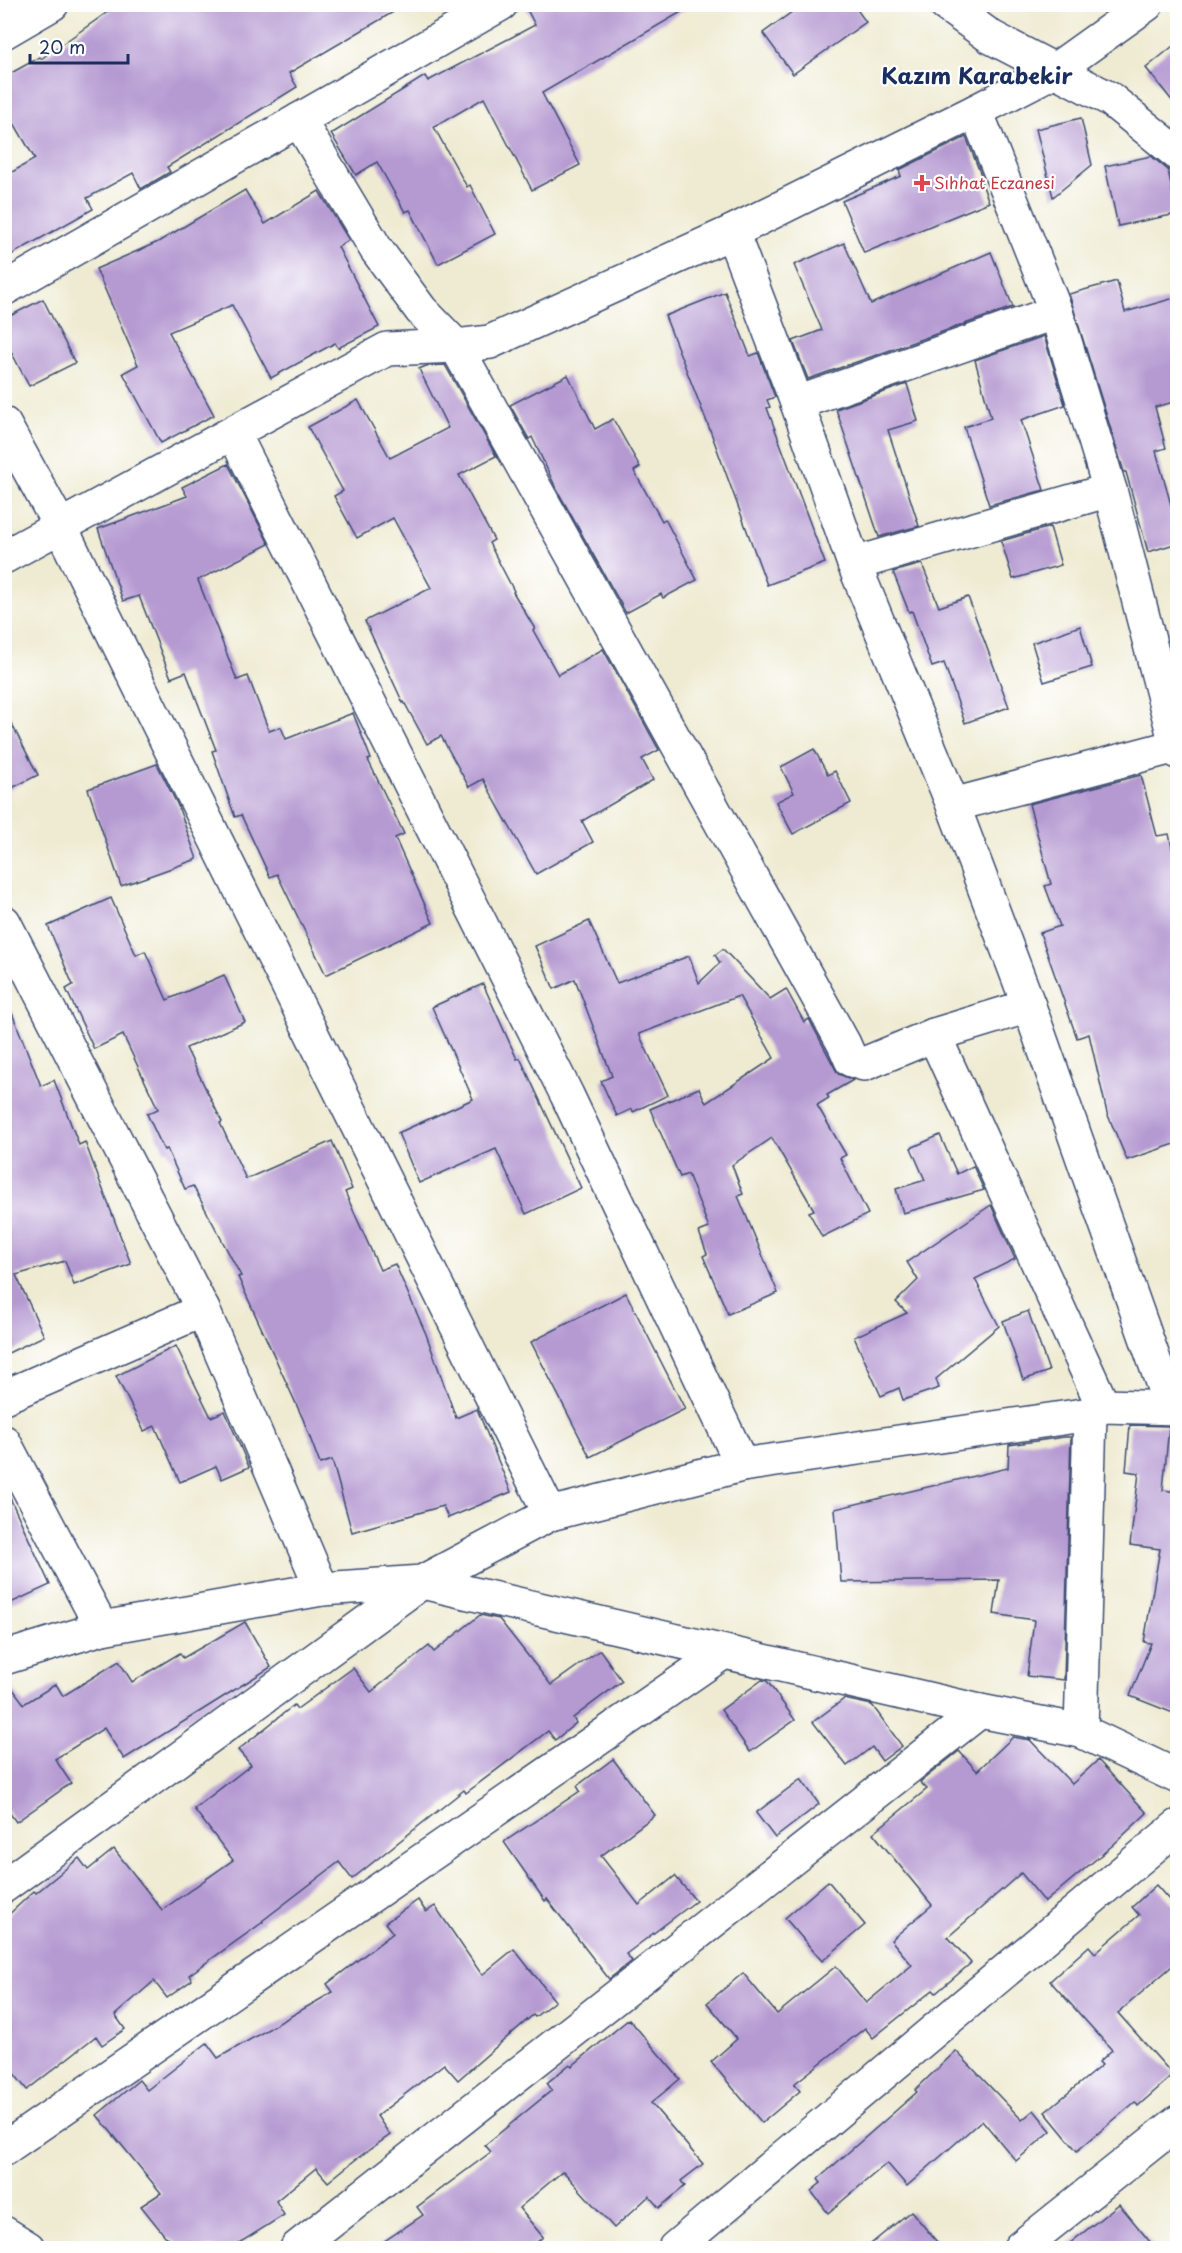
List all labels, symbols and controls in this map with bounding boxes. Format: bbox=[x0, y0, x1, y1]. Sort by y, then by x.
scale bar bbox=[30, 27, 128, 65]
text: 20 m bbox=[39, 33, 85, 60]
district label: Kazım Karabekir bbox=[881, 58, 1073, 91]
place label: Sıhhat Eczanesi bbox=[934, 170, 1055, 194]
marker: Sıhhat Eczanesi bbox=[915, 176, 929, 190]

